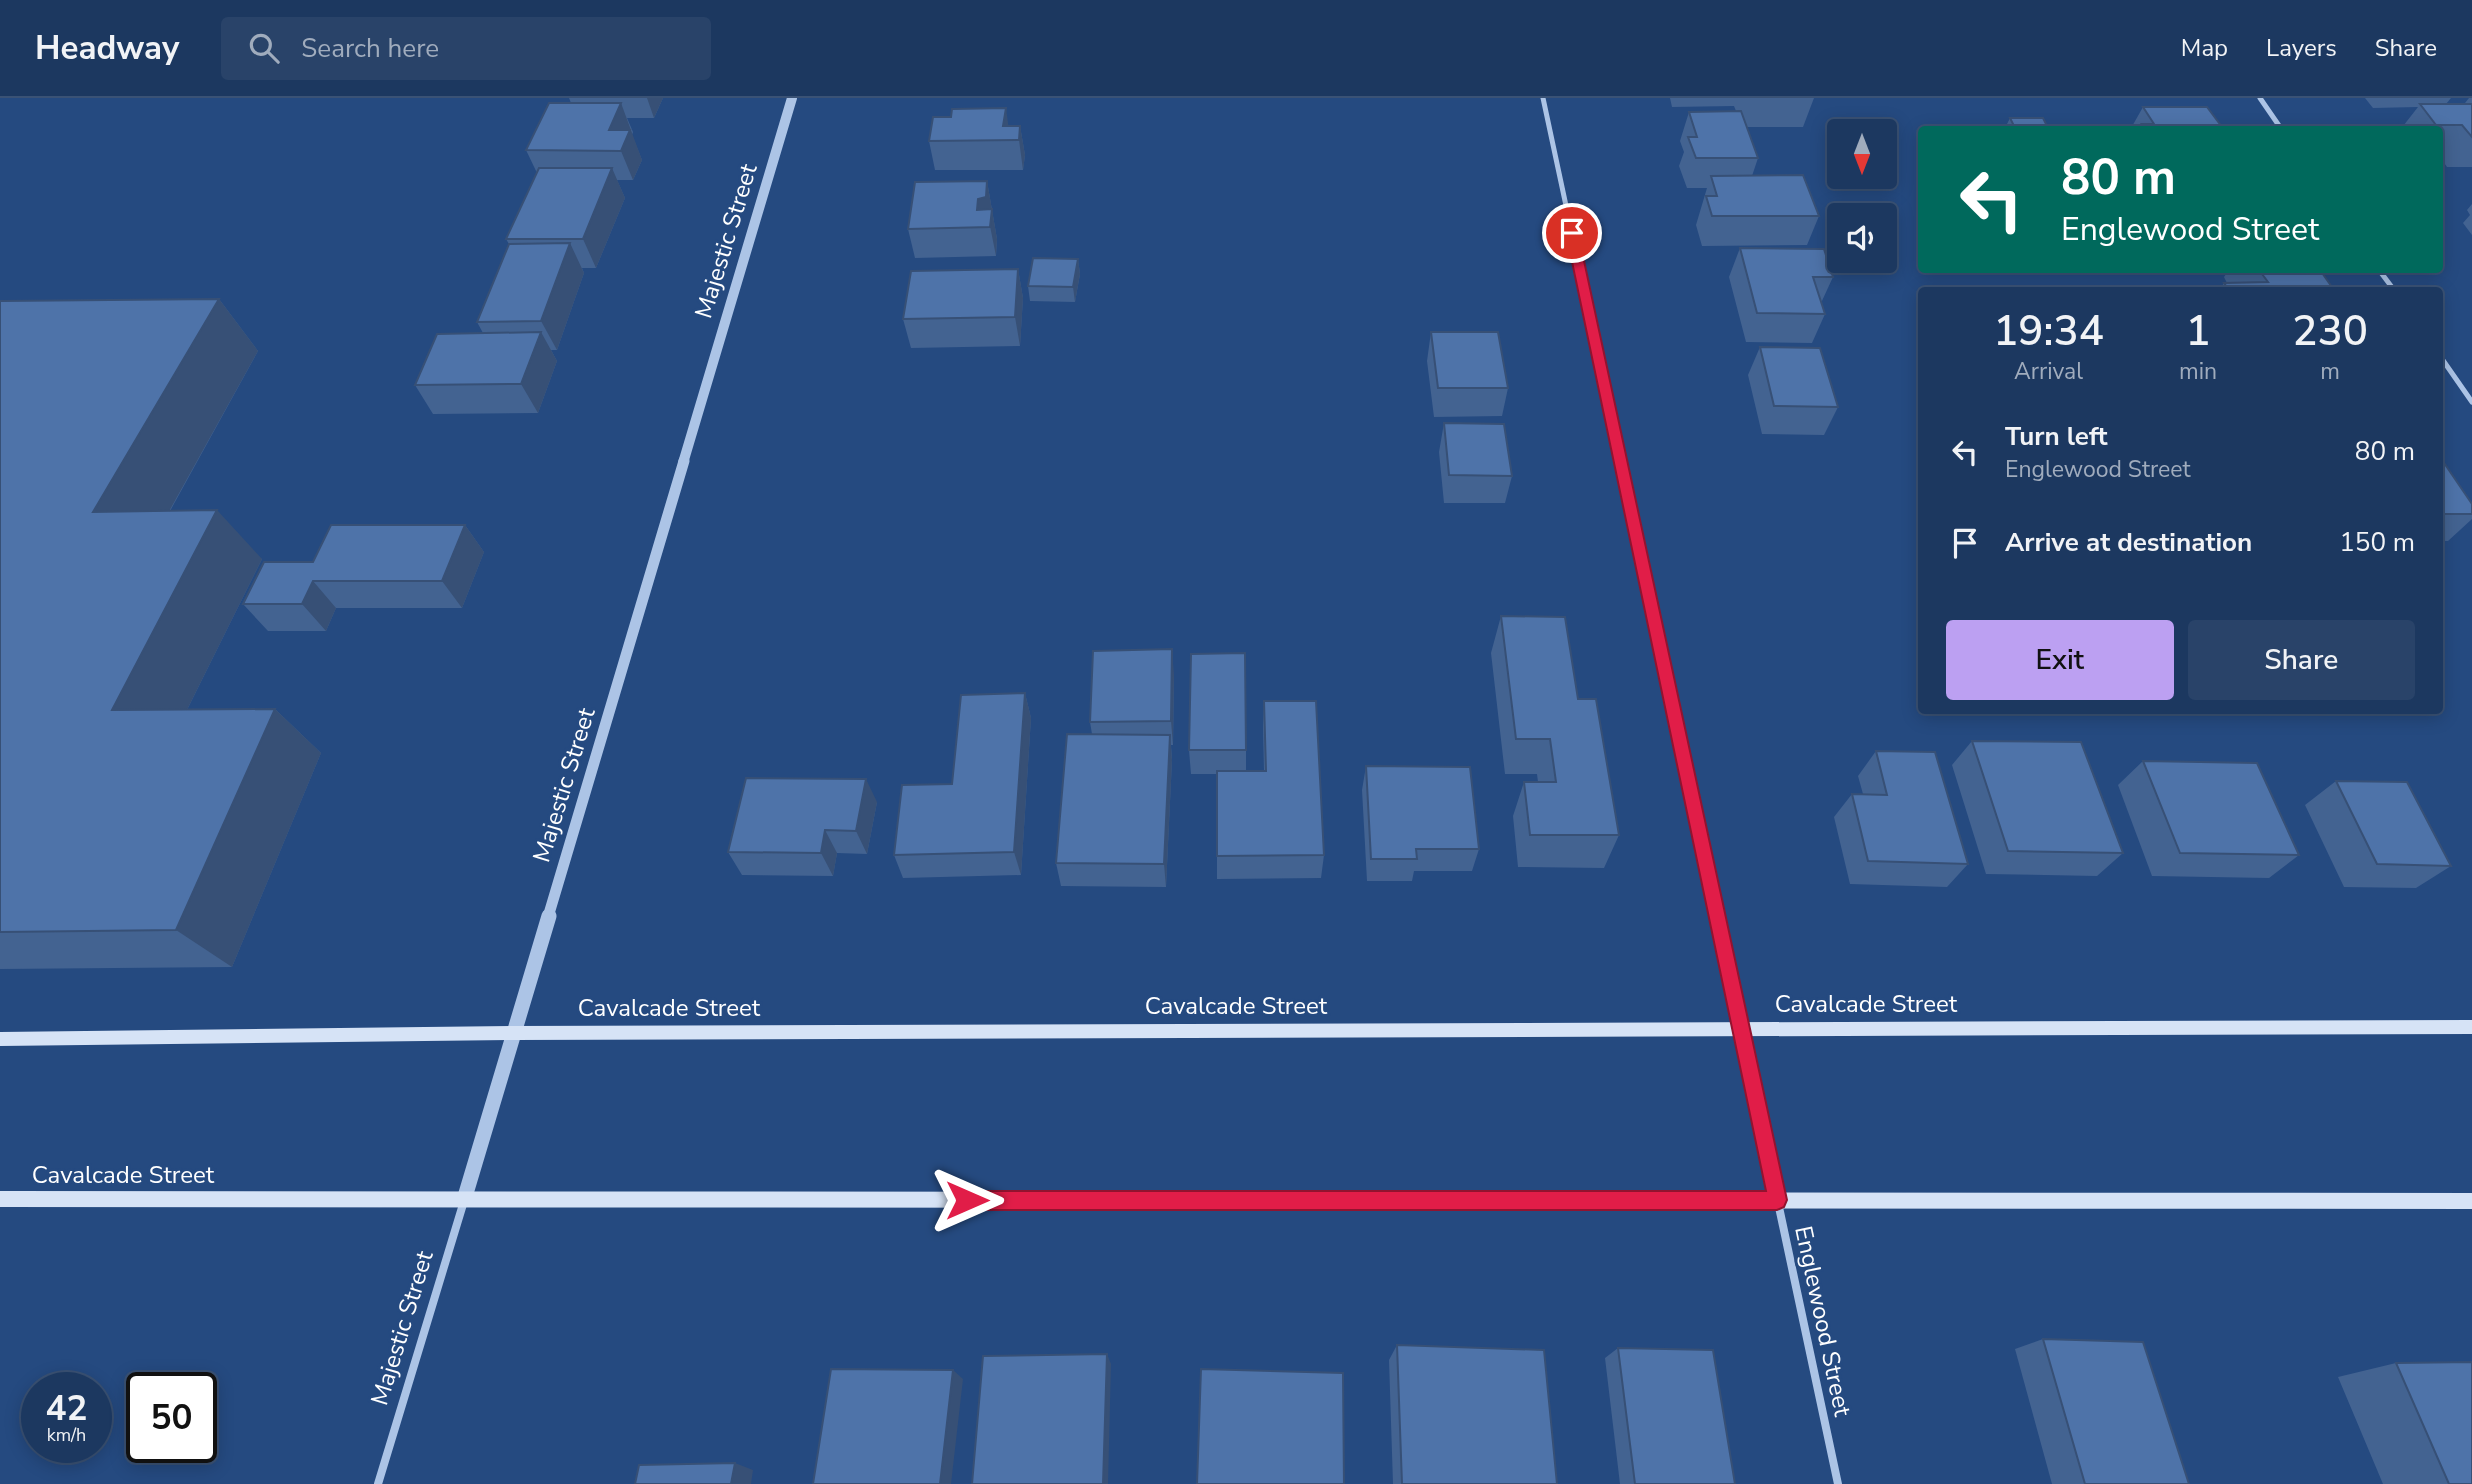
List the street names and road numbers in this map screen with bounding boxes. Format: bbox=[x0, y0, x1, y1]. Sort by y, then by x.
street label: Majestic Street bbox=[687, 159, 765, 322]
street label: Majestic Street bbox=[525, 703, 603, 866]
street label: Cavalcade Street bbox=[1775, 988, 1958, 1020]
street label: Cavalcade Street bbox=[1145, 990, 1328, 1022]
street label: Cavalcade Street bbox=[578, 992, 761, 1024]
street label: Cavalcade Street bbox=[32, 1159, 215, 1191]
street label: Englewood Street bbox=[1787, 1223, 1859, 1420]
street label: Majestic Street bbox=[363, 1246, 441, 1409]

